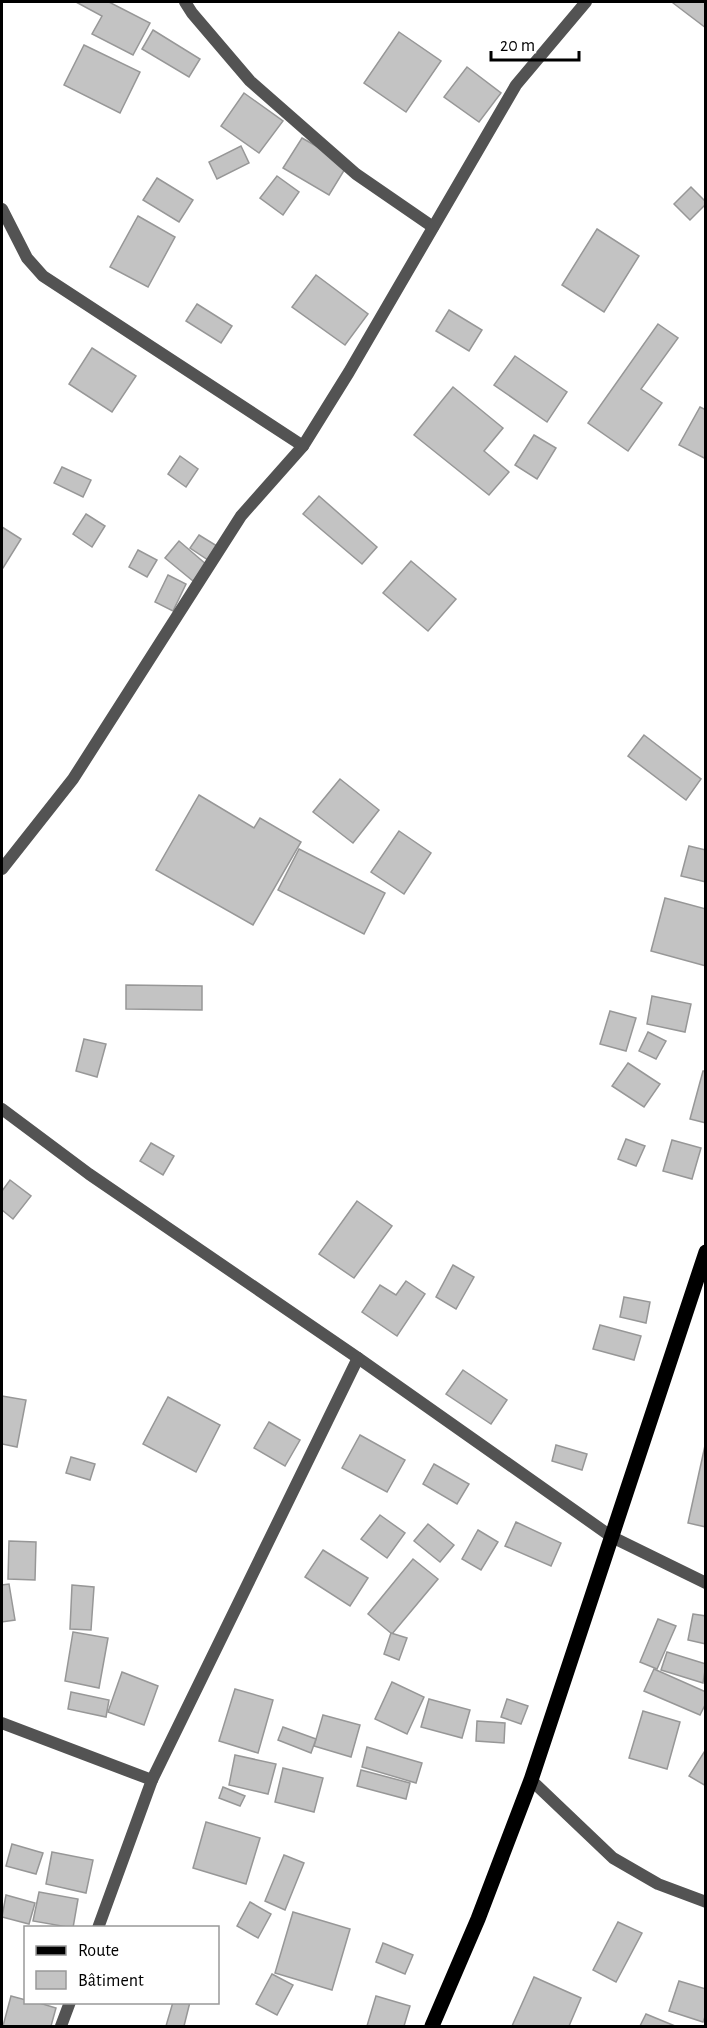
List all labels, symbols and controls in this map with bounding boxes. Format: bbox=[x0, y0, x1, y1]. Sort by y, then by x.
scale bar bbox=[491, 24, 580, 62]
text: 20 m bbox=[500, 37, 535, 55]
legend bbox=[24, 1926, 219, 2004]
text: Route bbox=[78, 1942, 119, 1960]
text: Bâtiment bbox=[78, 1972, 144, 1990]

